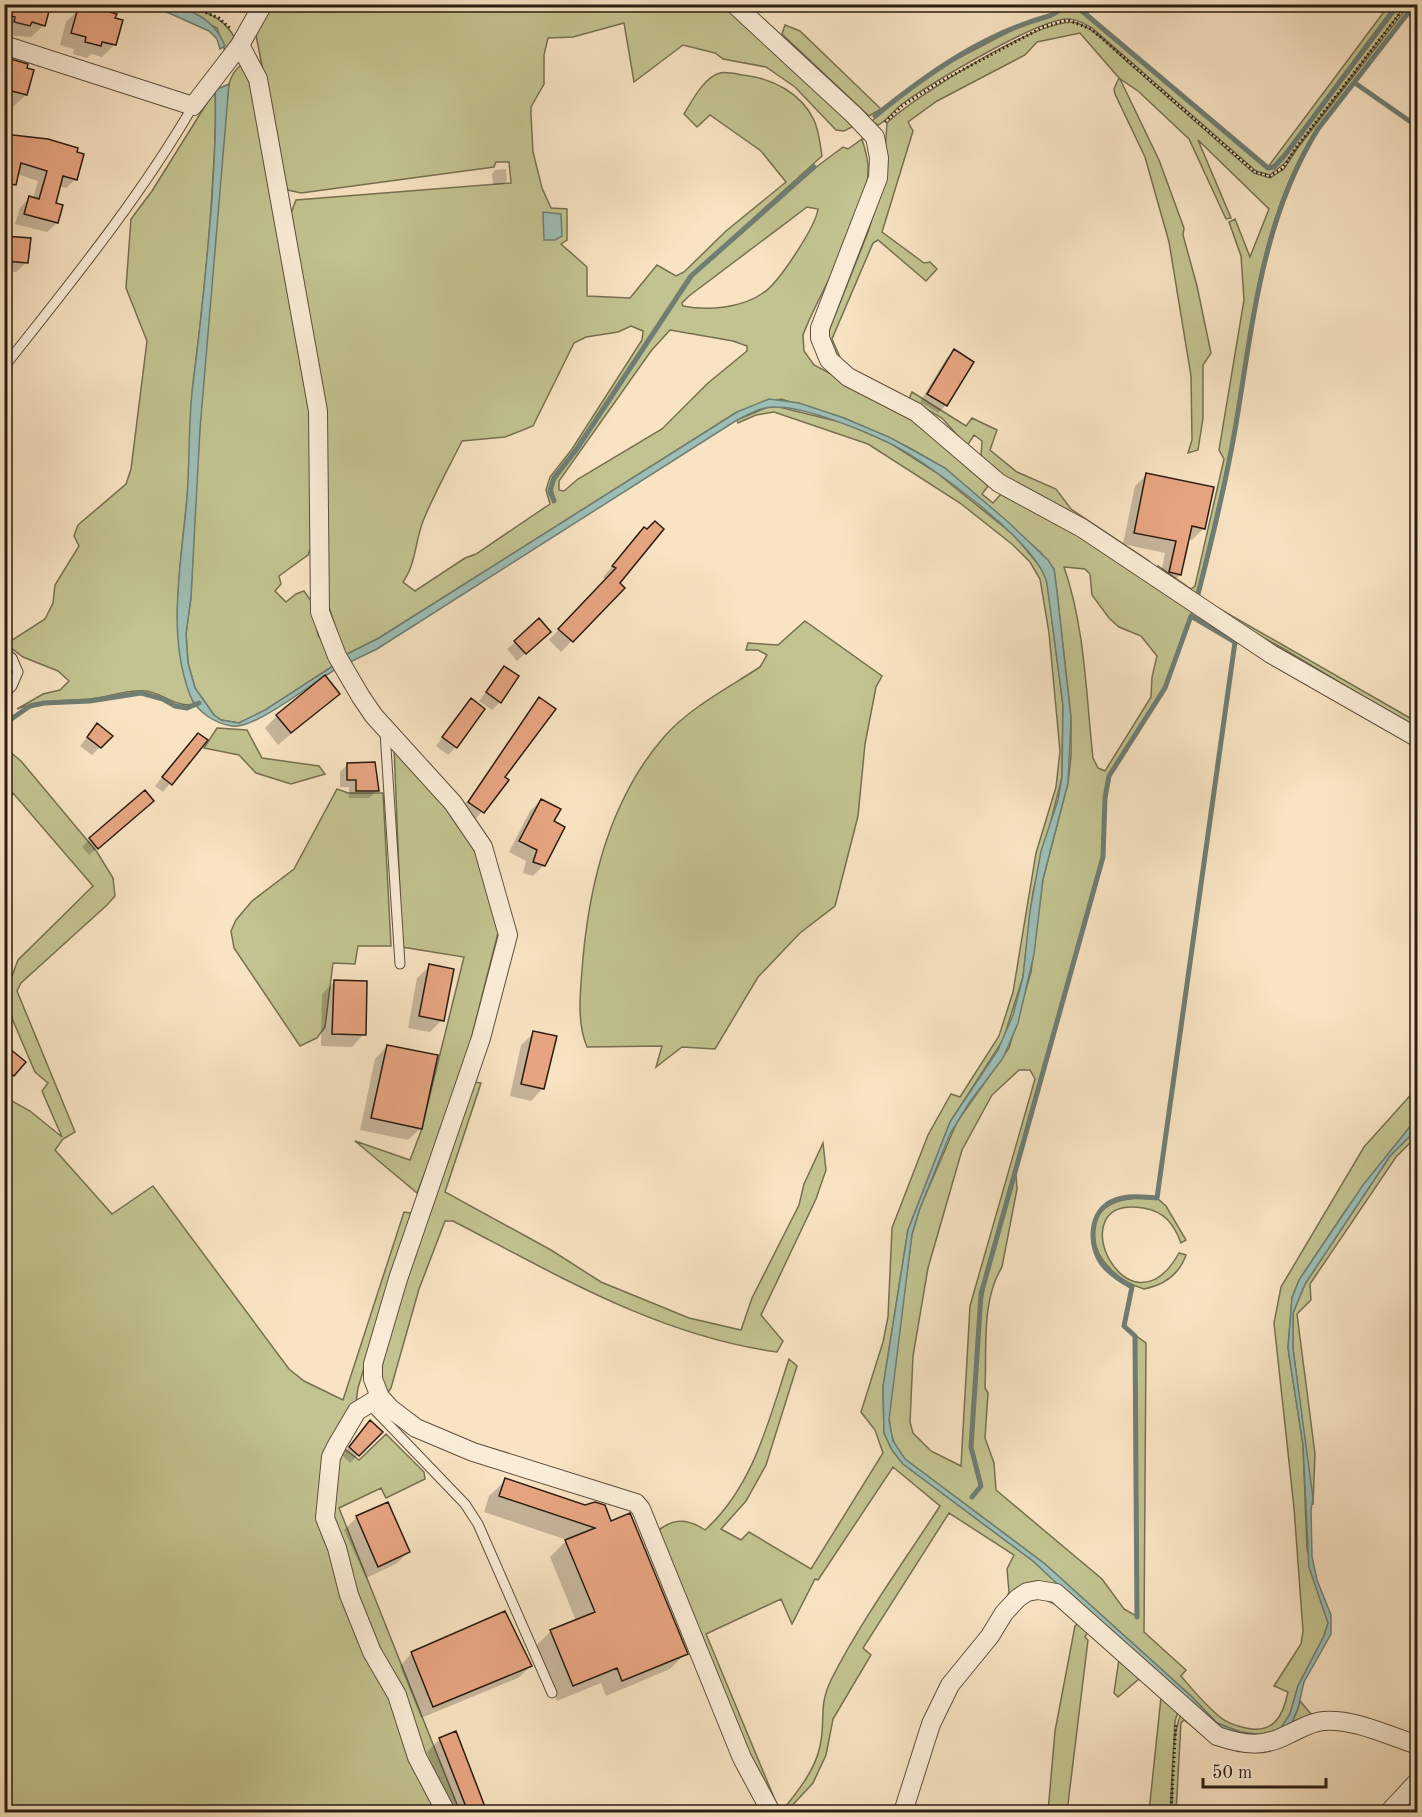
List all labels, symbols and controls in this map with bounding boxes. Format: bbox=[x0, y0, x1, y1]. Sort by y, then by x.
scale bar bbox=[1203, 1751, 1326, 1789]
text: 50 m bbox=[1212, 1764, 1252, 1782]

